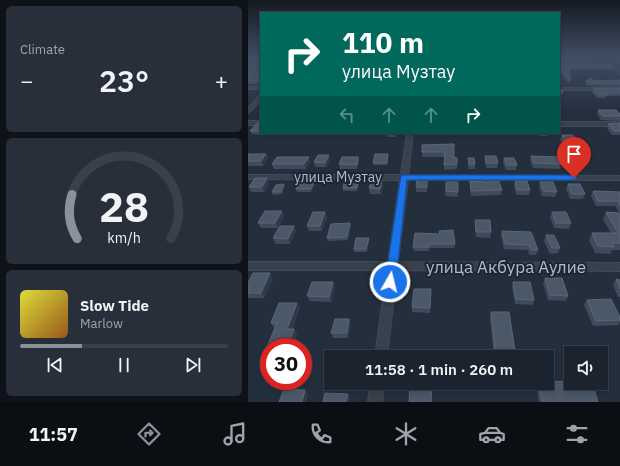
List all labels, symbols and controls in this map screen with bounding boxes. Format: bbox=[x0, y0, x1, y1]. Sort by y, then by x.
text: 110 m bbox=[342, 24, 424, 61]
icon: right bbox=[276, 28, 328, 80]
text: Climate bbox=[20, 41, 65, 58]
text: улица Музтау bbox=[342, 60, 455, 83]
text: 23° bbox=[99, 61, 149, 100]
text: − bbox=[20, 66, 33, 95]
text: + bbox=[215, 66, 228, 95]
icon: left bbox=[336, 104, 358, 126]
icon: ahead bbox=[378, 104, 400, 126]
icon: ahead bbox=[420, 104, 442, 126]
icon: right bbox=[462, 104, 484, 126]
pin bbox=[557, 137, 591, 178]
icon: arrive bbox=[563, 143, 585, 165]
street label: улица Музтау bbox=[294, 168, 382, 186]
text: 28 bbox=[99, 179, 149, 233]
text: km/h bbox=[107, 228, 141, 247]
street label: улица Акбура Аулие bbox=[426, 256, 586, 278]
position arrow bbox=[369, 261, 411, 303]
text: Slow Tide bbox=[80, 296, 149, 315]
text: Marlow bbox=[80, 315, 123, 332]
speed limit sign: 30 bbox=[260, 338, 312, 390]
map controls bbox=[564, 346, 608, 390]
button: sound bbox=[564, 346, 608, 390]
icon: previous bbox=[44, 354, 66, 376]
icon: pause bbox=[113, 354, 135, 376]
icon: next bbox=[182, 354, 204, 376]
text: 11:58 · 1 min · 260 m bbox=[365, 360, 513, 379]
icon: directions bbox=[135, 420, 163, 448]
icon: music bbox=[221, 420, 249, 448]
icon: phone bbox=[307, 420, 335, 448]
icon: climate bbox=[392, 420, 420, 448]
icon: car bbox=[478, 420, 506, 448]
icon: filters bbox=[563, 420, 591, 448]
text: 11:57 bbox=[29, 423, 78, 446]

